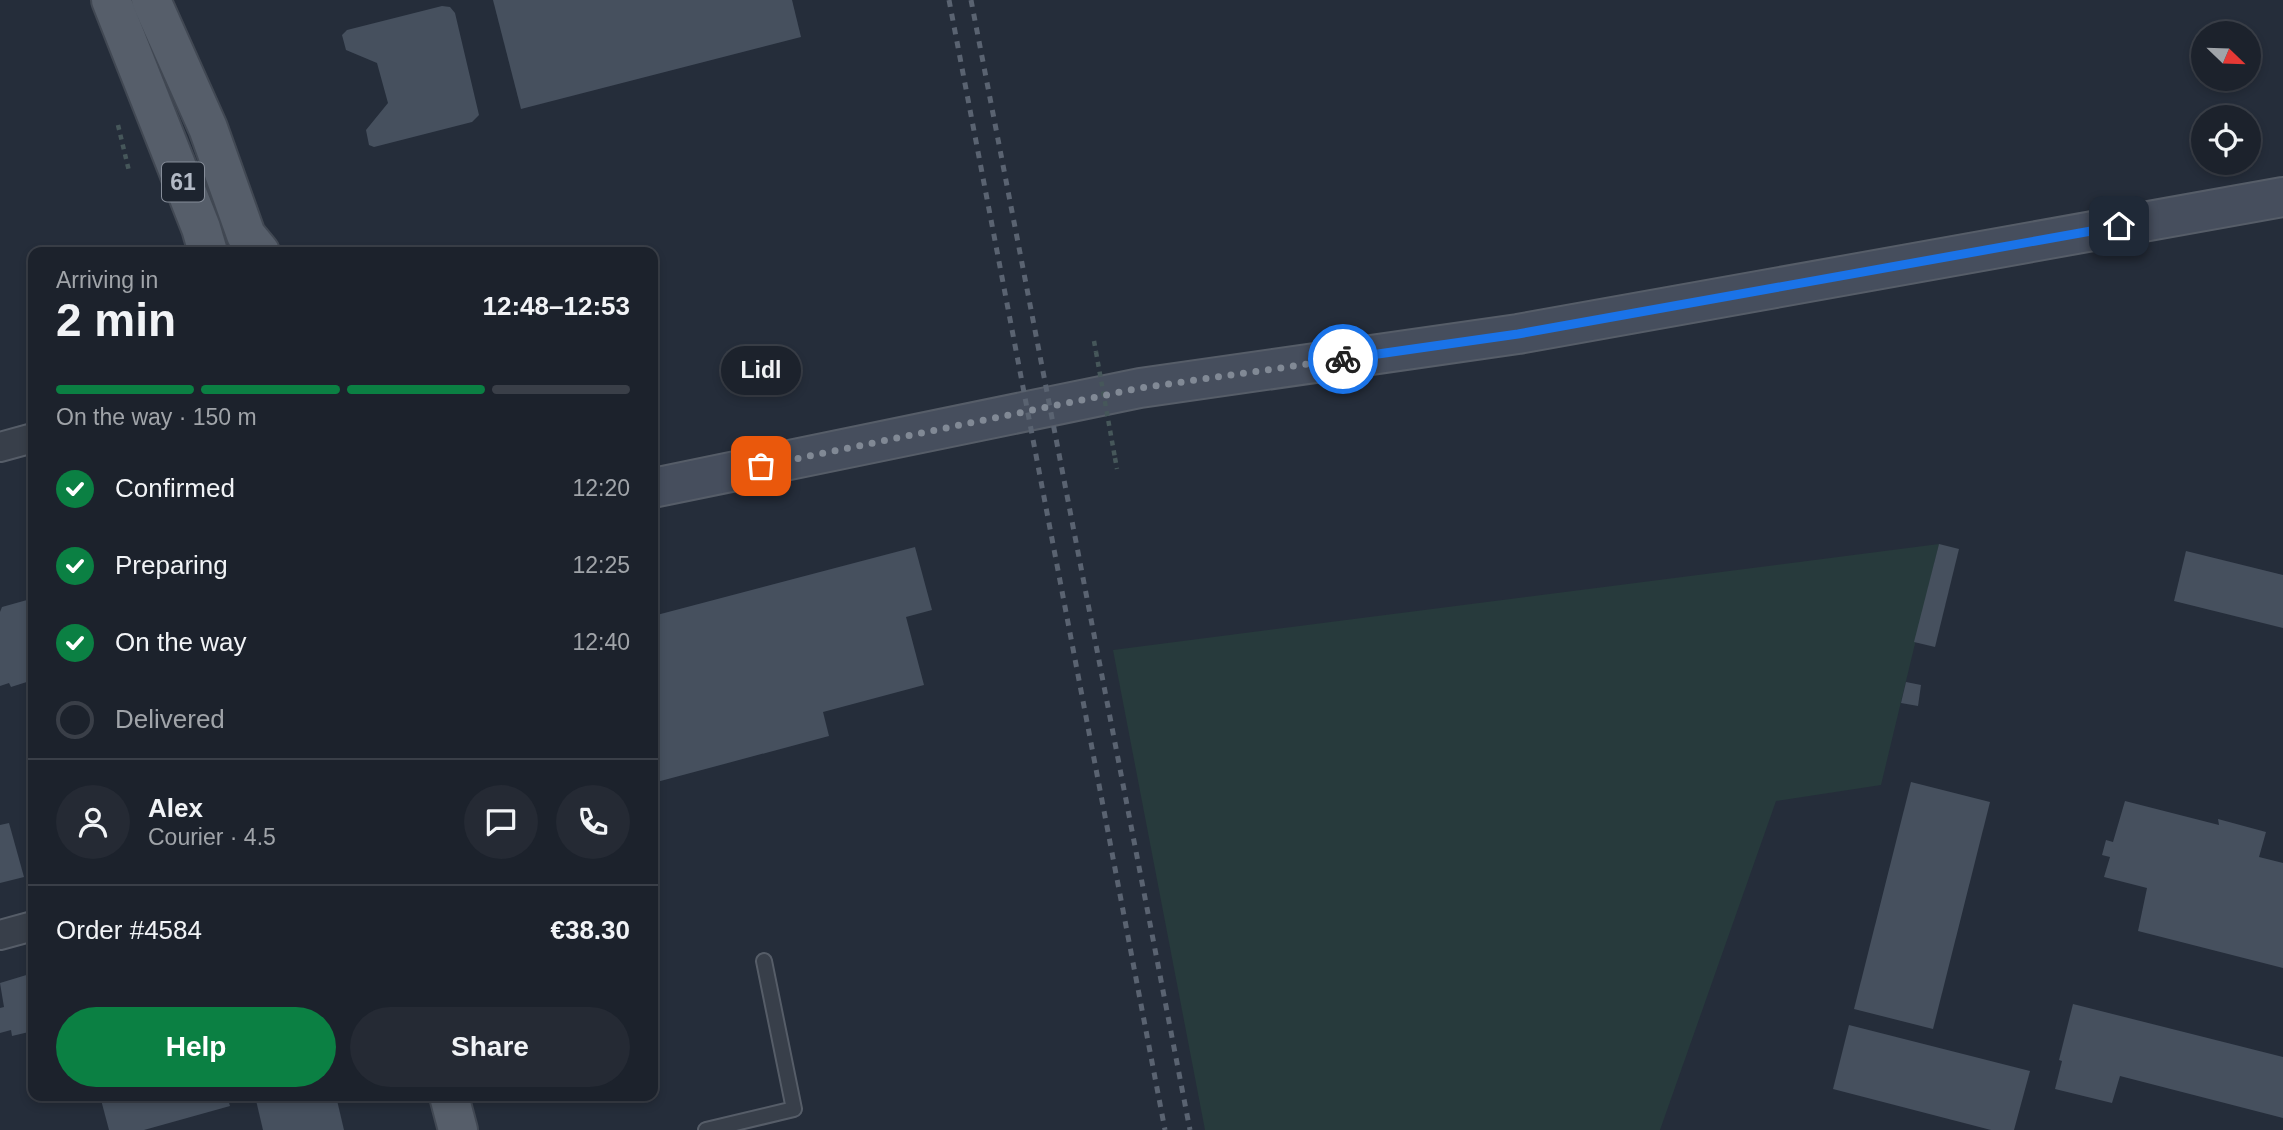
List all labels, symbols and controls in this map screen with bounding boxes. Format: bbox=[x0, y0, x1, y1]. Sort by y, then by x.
north arrow bbox=[2191, 21, 2261, 91]
map controls bbox=[2191, 21, 2261, 175]
button: locate bbox=[2191, 105, 2261, 175]
road number: 61 bbox=[162, 162, 204, 202]
pin bbox=[2089, 196, 2149, 256]
icon: home bbox=[2100, 207, 2138, 245]
text: Arriving in bbox=[56, 267, 158, 293]
text: 12:48–12:53 bbox=[483, 291, 630, 321]
text: 2 min bbox=[56, 294, 176, 346]
courier bbox=[1308, 324, 1378, 394]
icon: bike bbox=[1324, 340, 1362, 378]
callout: Lidl bbox=[721, 347, 801, 396]
text: Lidl bbox=[741, 357, 781, 383]
text: On the way · 150 m bbox=[56, 404, 257, 430]
pin bbox=[731, 436, 791, 496]
icon: bag bbox=[742, 447, 780, 485]
icon: check bbox=[56, 470, 94, 508]
text: Confirmed bbox=[115, 473, 235, 503]
text: 12:20 bbox=[572, 475, 630, 501]
icon: check bbox=[56, 547, 94, 585]
text: Preparing bbox=[115, 550, 228, 580]
text: 12:25 bbox=[572, 552, 630, 578]
icon: check bbox=[56, 624, 94, 662]
text: On the way bbox=[115, 627, 247, 657]
text: 12:40 bbox=[572, 629, 630, 655]
text: Delivered bbox=[115, 704, 225, 734]
button: person bbox=[56, 785, 130, 859]
button: chat bbox=[464, 785, 538, 859]
button: phone bbox=[556, 785, 630, 859]
text: Alex bbox=[148, 793, 203, 823]
text: Courier · 4.5 bbox=[148, 824, 276, 850]
text: Order #4584 bbox=[56, 915, 202, 945]
text: €38.30 bbox=[550, 915, 630, 945]
button: Help bbox=[56, 1007, 336, 1087]
button: Share bbox=[350, 1007, 630, 1087]

